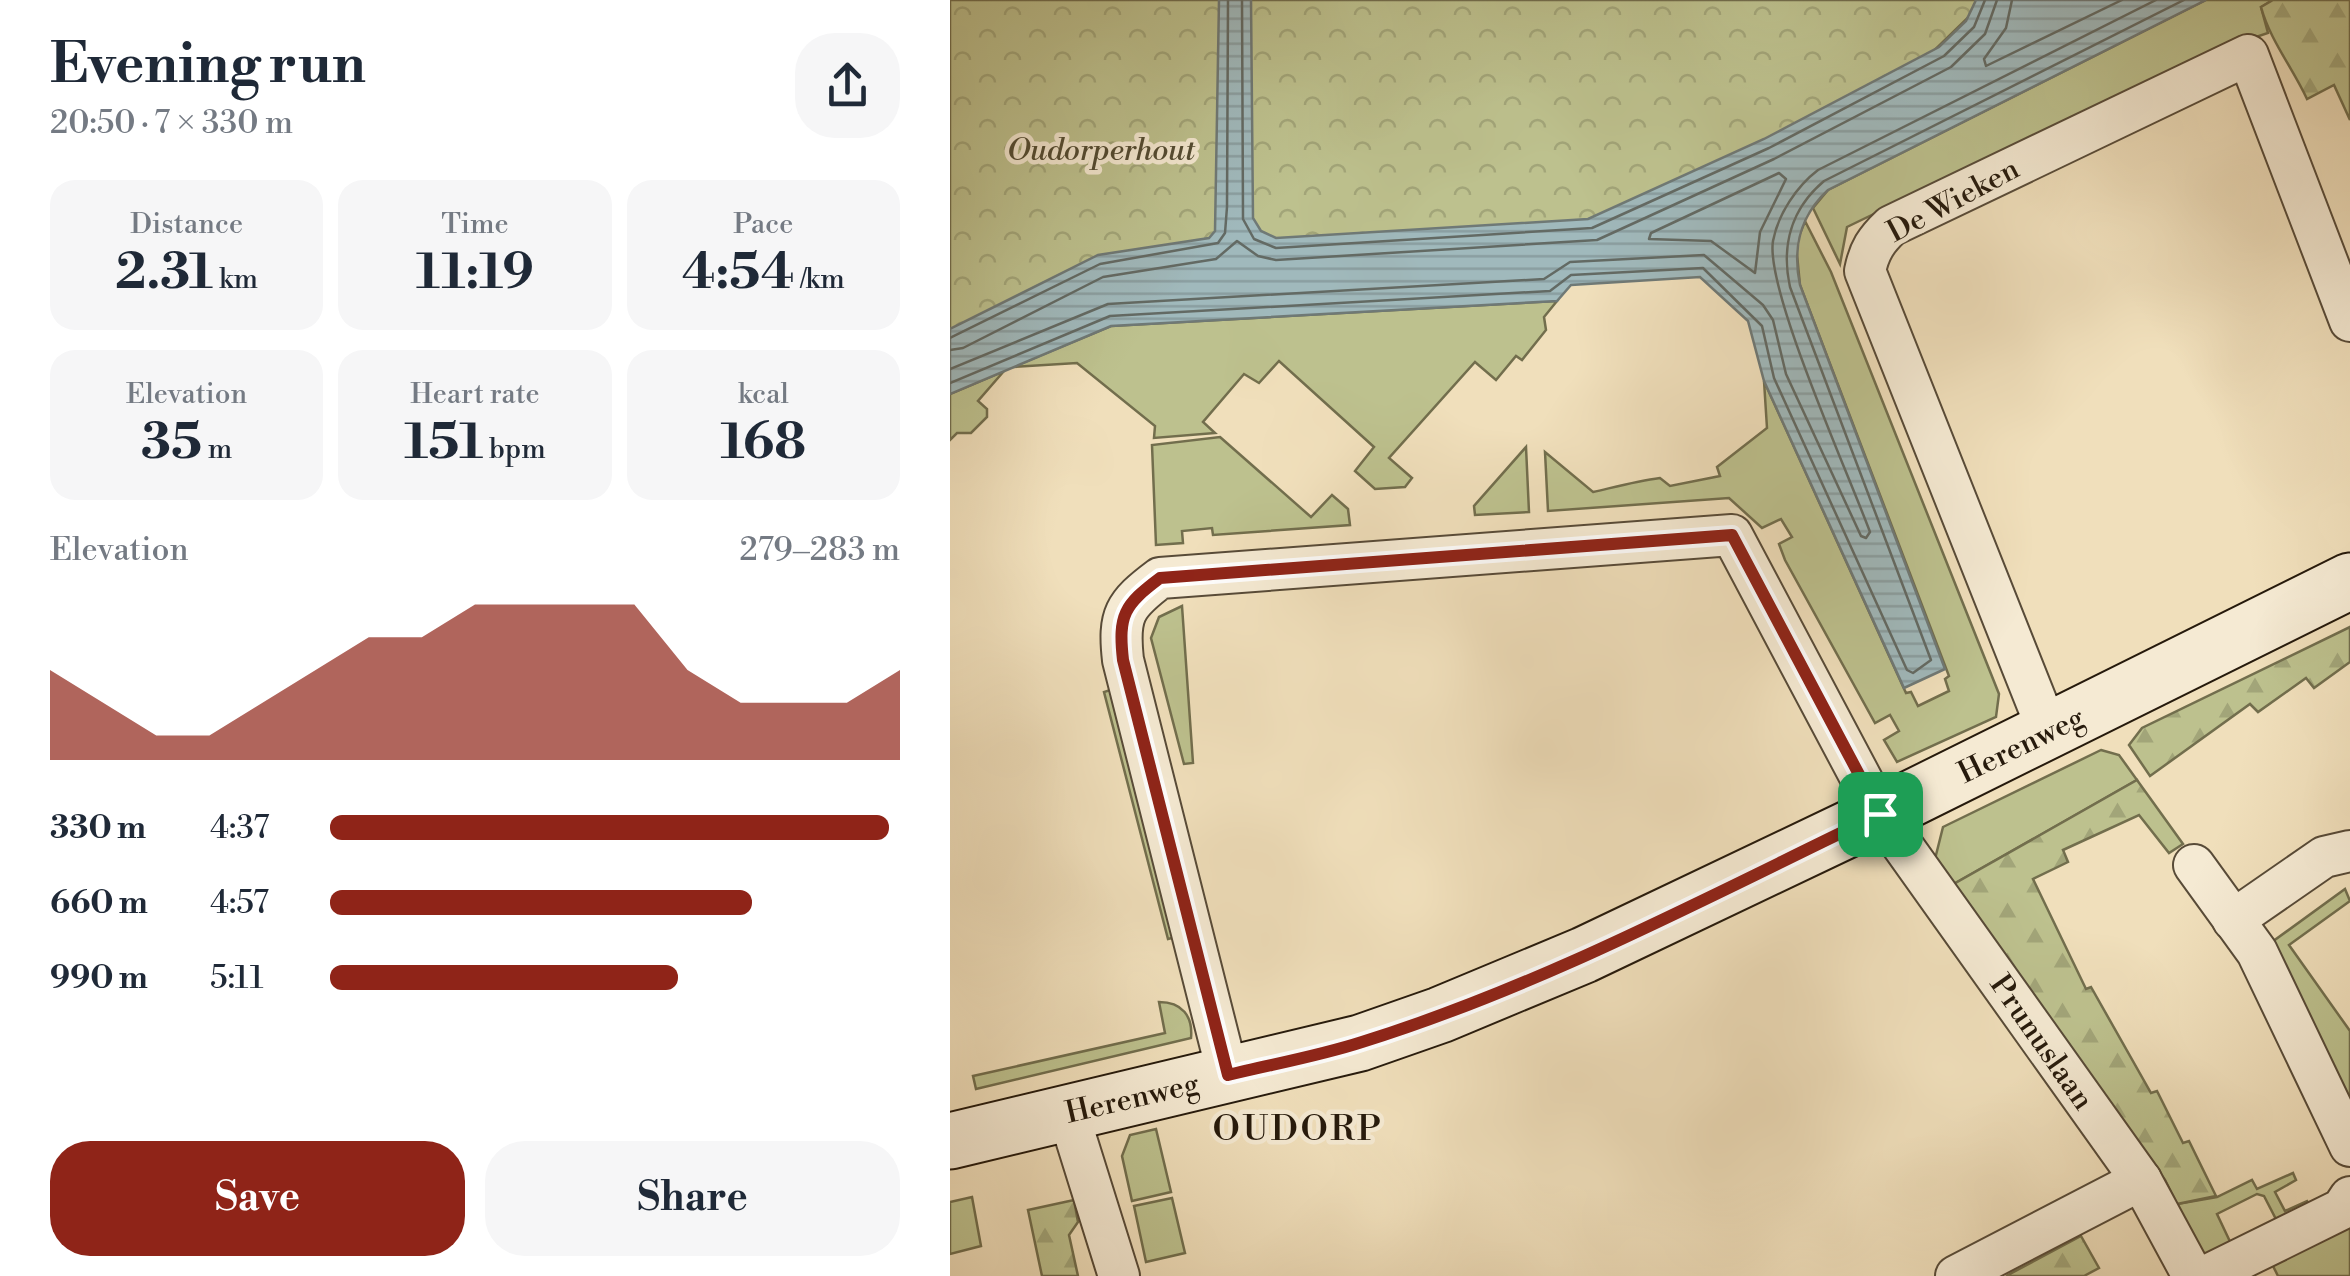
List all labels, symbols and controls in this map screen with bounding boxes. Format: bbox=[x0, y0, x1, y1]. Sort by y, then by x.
text: Evening run bbox=[50, 31, 366, 100]
button: share bbox=[795, 33, 900, 138]
text: 20:50 · 7 × 330 m bbox=[50, 103, 293, 143]
park label: Oudorperhout bbox=[1007, 132, 1196, 170]
street label: De Wieken bbox=[1881, 150, 2026, 252]
text: Distance bbox=[130, 207, 243, 242]
text: Time bbox=[441, 207, 509, 242]
text: Pace bbox=[733, 207, 793, 242]
text: 2.31 bbox=[115, 242, 213, 304]
text: 11:19 bbox=[416, 242, 534, 304]
text: 4:54 bbox=[682, 242, 794, 304]
text: km bbox=[213, 262, 258, 297]
text: /km bbox=[794, 262, 845, 297]
text: Elevation bbox=[126, 377, 247, 412]
text: Heart rate bbox=[410, 377, 540, 412]
text: kcal bbox=[738, 377, 789, 412]
text: 35 bbox=[141, 412, 202, 474]
text: 151 bbox=[404, 412, 483, 474]
text: 168 bbox=[721, 412, 806, 474]
text: m bbox=[202, 432, 232, 467]
text: bpm bbox=[483, 432, 546, 467]
text: Elevation bbox=[50, 530, 189, 570]
text: 279–283 m bbox=[740, 530, 900, 570]
street label: Herenweg bbox=[1952, 699, 2091, 793]
pin bbox=[1838, 772, 1923, 857]
icon: arrive bbox=[1853, 787, 1908, 842]
text: 330 m bbox=[50, 808, 146, 848]
text: 4:37 bbox=[210, 808, 269, 848]
text: 660 m bbox=[50, 883, 148, 923]
text: 4:57 bbox=[210, 883, 269, 923]
text: 990 m bbox=[50, 958, 148, 998]
text: 5:11 bbox=[210, 958, 263, 998]
street label: Prunuslaan bbox=[1981, 968, 2102, 1118]
street label: Herenweg bbox=[1062, 1065, 1203, 1133]
district label: OUDORP bbox=[1213, 1108, 1383, 1151]
button: Save bbox=[50, 1141, 465, 1256]
button: Share bbox=[485, 1141, 900, 1256]

